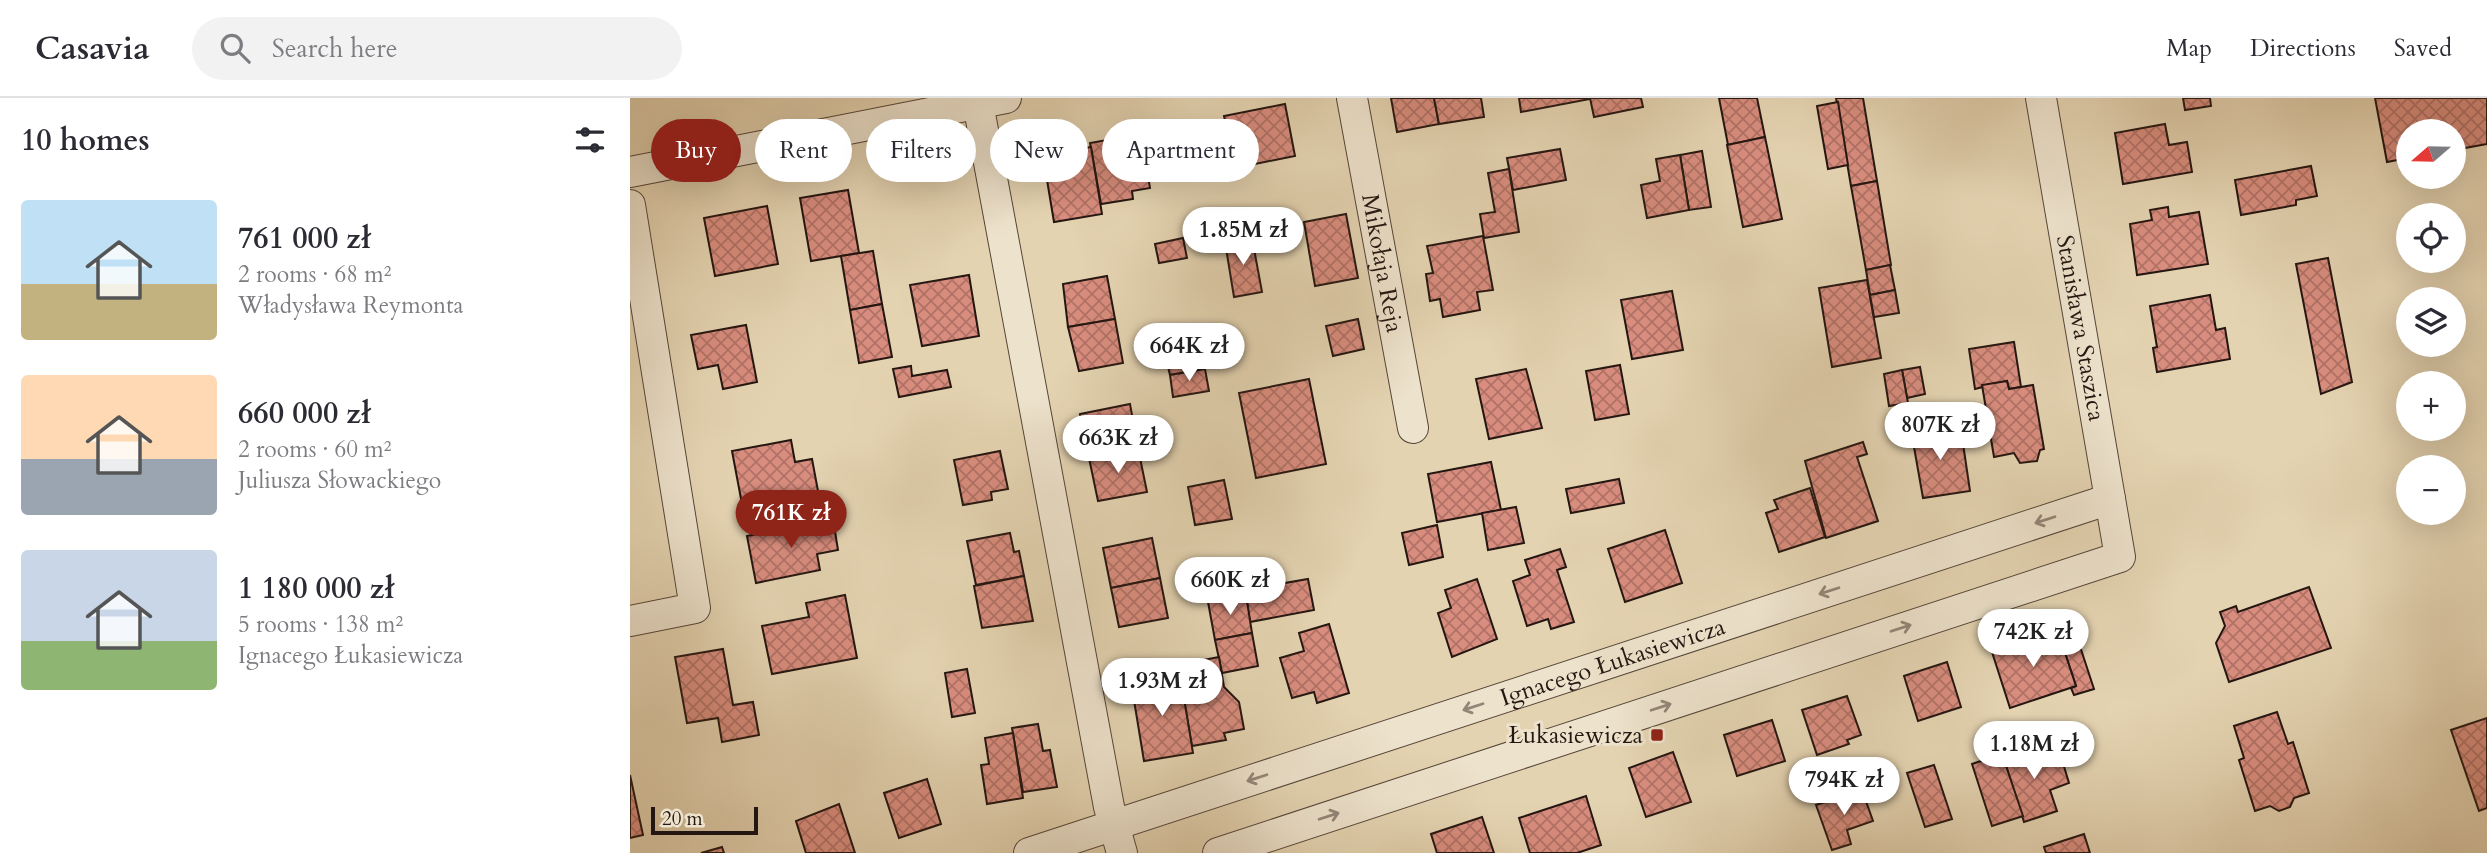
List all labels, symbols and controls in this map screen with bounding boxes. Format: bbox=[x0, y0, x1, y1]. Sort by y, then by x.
search box bbox=[192, 17, 682, 80]
text: Casavia bbox=[35, 26, 150, 71]
icon: search bbox=[216, 29, 254, 67]
text: Search here bbox=[272, 31, 398, 66]
text: Map bbox=[2166, 32, 2212, 65]
text: Directions bbox=[2250, 32, 2356, 65]
text: Saved bbox=[2394, 32, 2452, 65]
chip: Buy bbox=[651, 119, 741, 182]
chip: Rent bbox=[755, 119, 852, 182]
chip: Filters bbox=[866, 119, 976, 182]
chip: New bbox=[990, 119, 1088, 182]
chip: Apartment bbox=[1102, 119, 1259, 182]
north arrow bbox=[2396, 119, 2466, 189]
map controls bbox=[2396, 119, 2466, 525]
text: 10 homes bbox=[21, 120, 150, 161]
icon: filters bbox=[571, 121, 609, 159]
street label: Mikołaja Reja bbox=[1353, 191, 1411, 336]
button: locate bbox=[2396, 203, 2466, 273]
pin: 1.85M zł bbox=[1171, 208, 1315, 267]
text: 1.85M zł bbox=[1198, 214, 1288, 245]
text: 761 000 zł bbox=[238, 218, 371, 259]
icon: home bbox=[77, 228, 161, 312]
street label: Stanisława Staszica bbox=[2048, 233, 2113, 424]
text: 2 rooms · 68 m² bbox=[238, 259, 391, 290]
button: layers bbox=[2396, 287, 2466, 357]
text: Władysława Reymonta bbox=[238, 290, 463, 321]
pin: 664K zł bbox=[1124, 324, 1254, 383]
text: 664K zł bbox=[1150, 330, 1228, 361]
button: + bbox=[2396, 371, 2466, 441]
text: 660 000 zł bbox=[238, 393, 371, 434]
pin: 807K zł bbox=[1875, 402, 2005, 462]
icon: home bbox=[77, 403, 161, 487]
text: 807K zł bbox=[1901, 409, 1979, 440]
pin: 663K zł bbox=[1053, 416, 1183, 475]
text: 663K zł bbox=[1079, 422, 1157, 453]
text: 2 rooms · 60 m² bbox=[238, 434, 391, 465]
button: − bbox=[2396, 455, 2466, 525]
text: Juliusza Słowackiego bbox=[238, 465, 441, 496]
pin: 761K zł bbox=[726, 490, 856, 550]
text: 761K zł bbox=[752, 497, 830, 528]
one-way arrow bbox=[2035, 515, 2057, 528]
pin: 660K zł bbox=[1165, 558, 1295, 617]
text: 660K zł bbox=[1191, 564, 1269, 595]
text: 1 180 000 zł bbox=[238, 568, 394, 609]
icon: home bbox=[77, 578, 161, 662]
one-way arrow bbox=[1818, 585, 1840, 598]
text: 5 rooms · 138 m² bbox=[238, 609, 403, 640]
street label: Ignacego Łukasiewicza bbox=[1496, 610, 1730, 715]
pin: 742K zł bbox=[1968, 610, 2098, 669]
text: 742K zł bbox=[1994, 616, 2072, 647]
one-way arrow bbox=[1889, 621, 1911, 633]
text: Ignacego Łukasiewicza bbox=[238, 640, 463, 671]
pin: 1.93M zł bbox=[1090, 658, 1234, 718]
text: 1.93M zł bbox=[1117, 665, 1207, 696]
one-way arrow bbox=[1650, 700, 1672, 712]
one-way arrow bbox=[1462, 701, 1484, 714]
place label: Łukasiewicza bbox=[1508, 719, 1644, 752]
pin: 1.18M zł bbox=[1962, 722, 2106, 781]
marker: Łukasiewicza bbox=[1649, 727, 1665, 743]
text: 1.18M zł bbox=[1989, 728, 2079, 759]
pin: 794K zł bbox=[1779, 758, 1909, 817]
text: 794K zł bbox=[1805, 764, 1883, 795]
one-way arrow bbox=[1246, 772, 1268, 785]
scale bar bbox=[651, 804, 758, 836]
text: 20 m bbox=[662, 806, 703, 832]
one-way arrow bbox=[1318, 809, 1340, 822]

